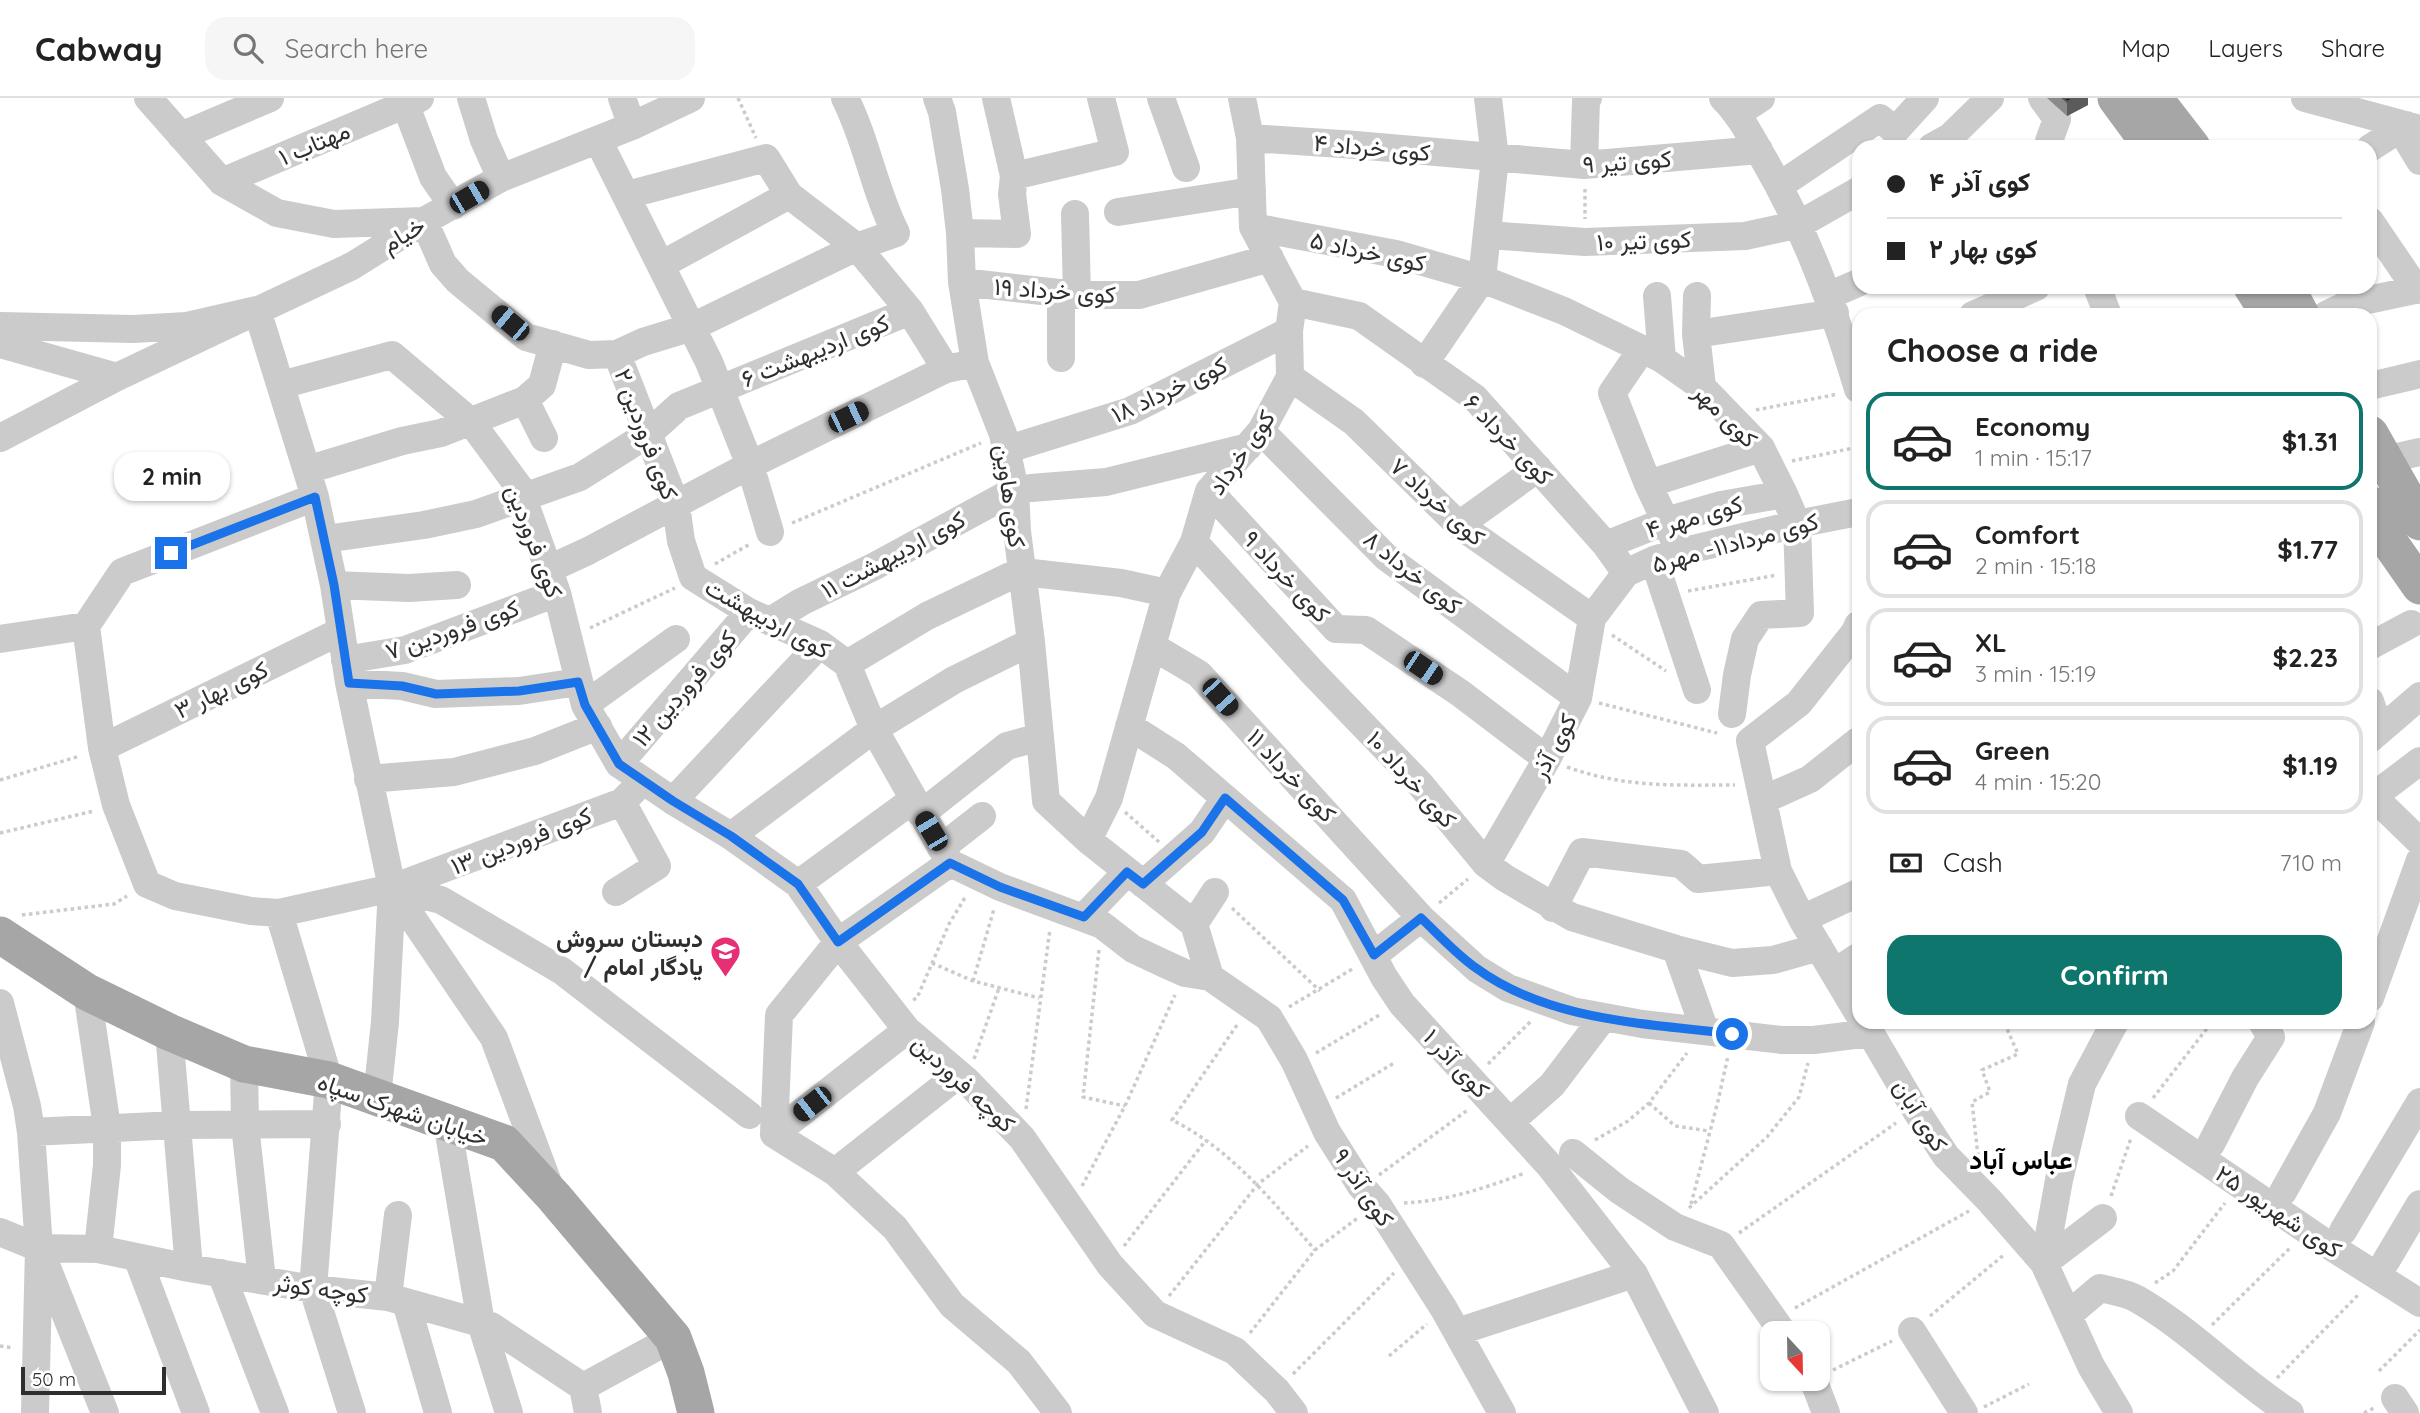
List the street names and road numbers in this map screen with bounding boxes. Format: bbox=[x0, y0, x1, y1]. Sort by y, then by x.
street label: مهتاب ۱ bbox=[274, 115, 355, 172]
street label: کوی خرداد ۴ bbox=[1312, 127, 1432, 168]
street label: کوی تیر ۹ bbox=[1582, 143, 1673, 180]
street label: خیام bbox=[376, 209, 431, 260]
street label: کوی تیر ۱۰ bbox=[1596, 223, 1692, 258]
street label: کوی خرداد ۵ bbox=[1307, 224, 1429, 279]
street label: کوی خرداد ۱۹ bbox=[993, 271, 1117, 310]
street label: کوی اردیبهشت ۶ bbox=[737, 307, 894, 394]
street label: کوی خرداد ۱۸ bbox=[1106, 349, 1232, 430]
street label: کوی فروردین ۲ bbox=[607, 364, 686, 504]
street label: کوی مهر bbox=[1686, 376, 1764, 454]
street label: کوی خرداد ۶ bbox=[1458, 387, 1560, 491]
street label: کوی خرداد bbox=[1201, 404, 1282, 501]
street label: کوی هاوین bbox=[988, 442, 1033, 550]
street label: کوی خرداد ۷ bbox=[1384, 451, 1492, 552]
street label: کوی فروردین bbox=[499, 480, 570, 602]
street label: کوی مهر ۴ bbox=[1642, 488, 1746, 545]
street label: کوی اردیبهشت ۱۱ bbox=[816, 503, 971, 605]
street label: کوی مرداد۱۱- مهر۵ bbox=[1648, 505, 1822, 580]
street label: کوی خرداد ۸ bbox=[1357, 523, 1468, 621]
street label: کوی خرداد ۹ bbox=[1236, 524, 1337, 629]
street label: کوی اردیبهشت bbox=[700, 571, 836, 666]
street label: کوی فروردین ۷ bbox=[381, 592, 523, 667]
street label: کوی فروردین ۱۲ bbox=[625, 623, 744, 753]
street label: کوی بهار ۳ bbox=[169, 653, 273, 725]
street label: کوی آذر bbox=[1523, 708, 1584, 785]
street label: کوی خرداد ۱۱ bbox=[1240, 722, 1343, 829]
street label: کوی خرداد ۱۰ bbox=[1360, 724, 1463, 834]
street label: کوی فروردین ۱۳ bbox=[446, 799, 596, 881]
street label: کوی آذر ۱ bbox=[1417, 1022, 1496, 1104]
street label: کوچه فروردین bbox=[905, 1028, 1022, 1140]
street label: خیابان شهرک سپاه bbox=[313, 1066, 492, 1154]
street label: کوی آبان bbox=[1886, 1073, 1955, 1157]
street label: کوی آذر ۹ bbox=[1326, 1142, 1401, 1233]
street label: کوی شهریور ۲۵ bbox=[2210, 1158, 2348, 1265]
street label: کوچه کوثر bbox=[271, 1266, 370, 1311]

